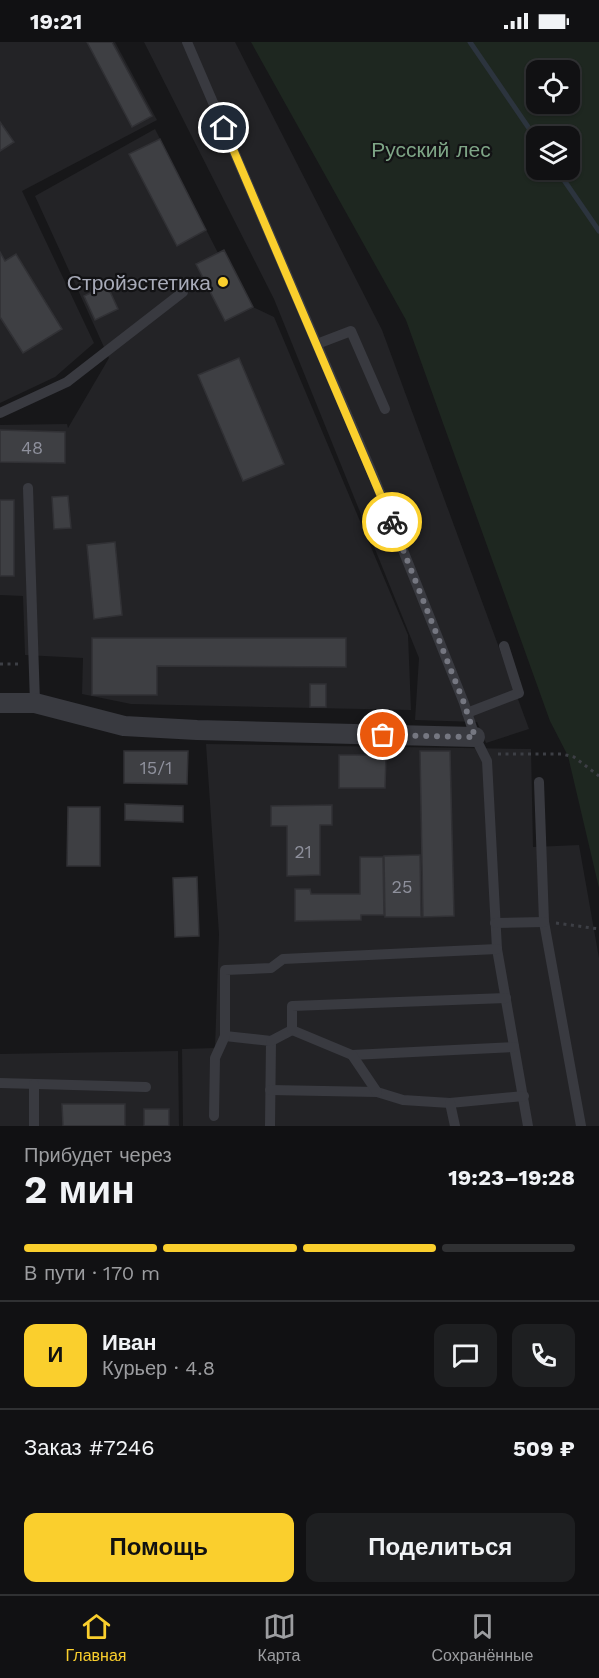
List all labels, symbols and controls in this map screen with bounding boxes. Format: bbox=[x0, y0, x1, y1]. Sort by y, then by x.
text: 19:21 bbox=[30, 9, 82, 34]
map controls bbox=[526, 60, 580, 180]
button: locate bbox=[526, 60, 580, 114]
pin bbox=[198, 102, 249, 153]
icon: home bbox=[207, 111, 240, 144]
button: layers bbox=[526, 126, 580, 180]
park label: Русский лес bbox=[371, 137, 491, 162]
place label: Стройэстетика bbox=[67, 270, 211, 295]
marker: Стройэстетика bbox=[216, 275, 230, 289]
house number: 48 bbox=[21, 437, 43, 458]
courier bbox=[362, 492, 422, 552]
icon: bike bbox=[376, 506, 409, 539]
pin bbox=[357, 709, 408, 760]
icon: bag bbox=[366, 718, 399, 751]
house number: 15/1 bbox=[140, 757, 172, 778]
house number: 21 bbox=[294, 841, 312, 862]
house number: 25 bbox=[392, 876, 412, 897]
text: Прибудет через bbox=[24, 1143, 172, 1167]
text: 19:23–19:28 bbox=[448, 1165, 575, 1190]
text: 2 мин bbox=[24, 1167, 135, 1212]
text: В пути · 170 m bbox=[24, 1261, 160, 1285]
button: chat bbox=[434, 1324, 497, 1387]
button: phone bbox=[512, 1324, 575, 1387]
text: Иван bbox=[102, 1330, 157, 1355]
text: И bbox=[48, 1342, 63, 1367]
text: Курьер · 4.8 bbox=[102, 1356, 215, 1380]
text: Заказ #7246 bbox=[24, 1435, 155, 1460]
text: 509 ₽ bbox=[513, 1436, 575, 1461]
button: Помощь bbox=[24, 1513, 294, 1582]
button: Поделиться bbox=[306, 1513, 575, 1582]
tab: Главная bbox=[66, 1610, 126, 1665]
tab: Карта bbox=[258, 1610, 300, 1665]
tab: Сохранённые bbox=[432, 1610, 533, 1665]

